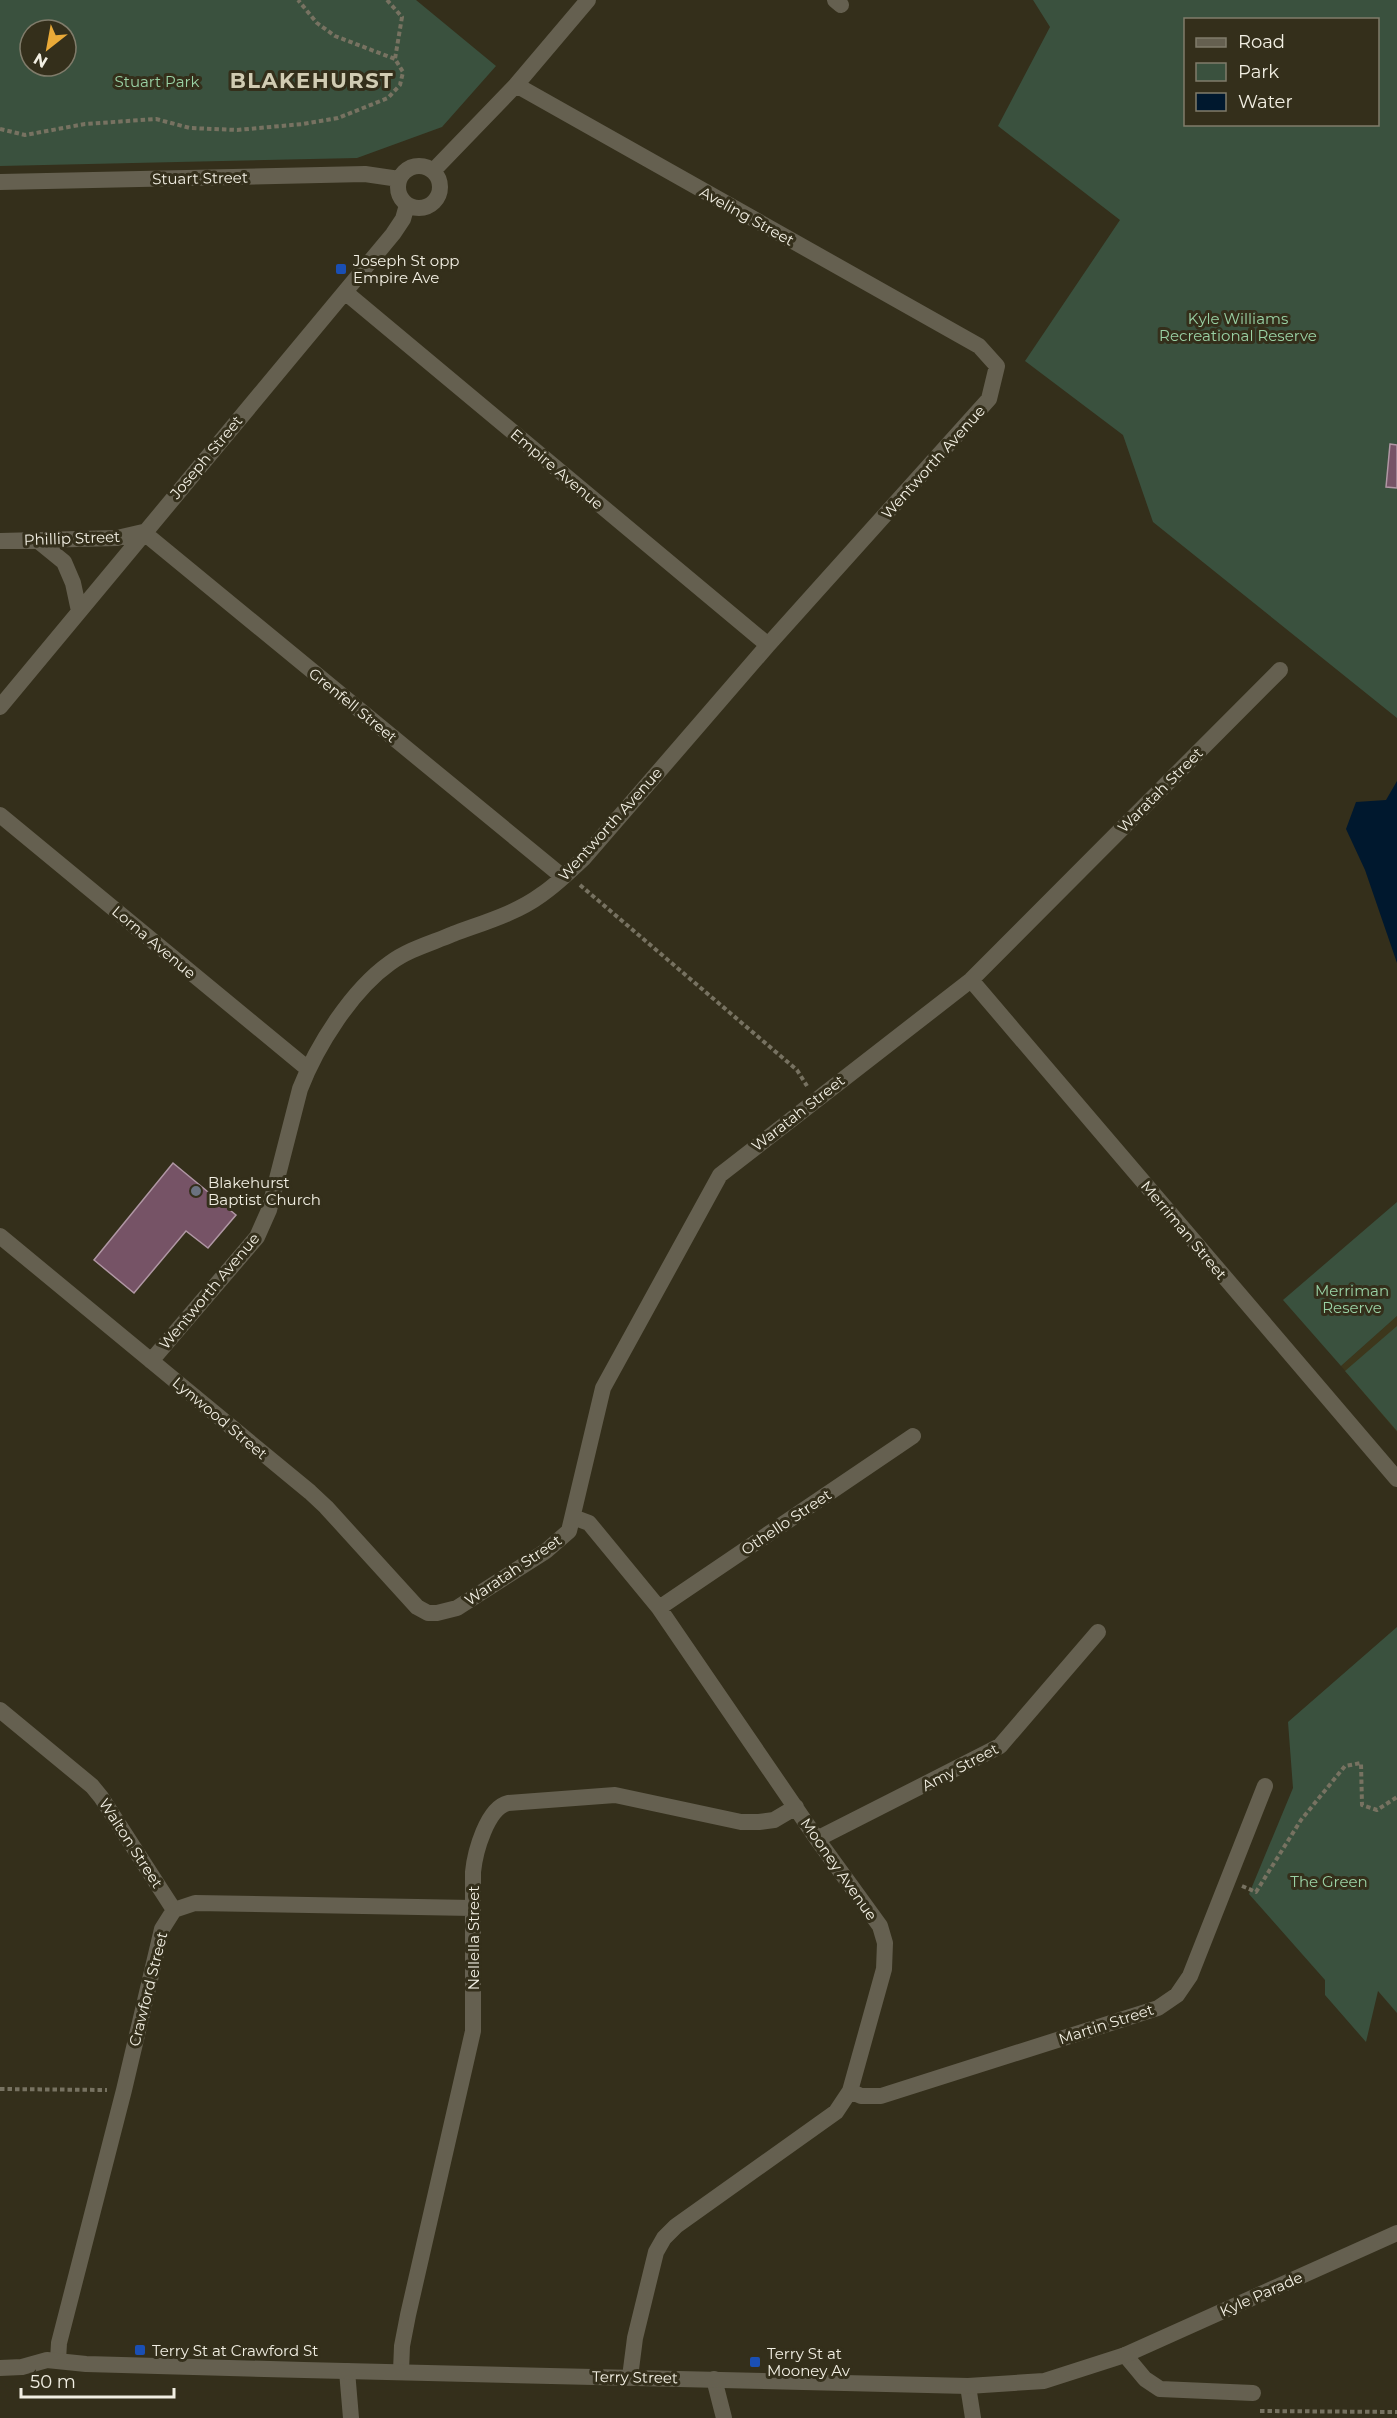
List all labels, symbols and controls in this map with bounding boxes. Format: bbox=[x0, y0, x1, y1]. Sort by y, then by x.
north arrow bbox=[18, 18, 78, 78]
legend bbox=[1184, 18, 1379, 126]
text: Road bbox=[1238, 31, 1285, 53]
text: N bbox=[30, 49, 51, 72]
text: Park bbox=[1238, 61, 1279, 83]
district label: BLAKEHURST bbox=[230, 68, 394, 93]
park label: Stuart Park bbox=[115, 72, 199, 91]
text: Water bbox=[1238, 91, 1293, 113]
street label: Stuart Street bbox=[152, 168, 248, 188]
street label: Aveling Street bbox=[696, 182, 798, 250]
place label: Joseph St opp Empire Ave bbox=[352, 251, 460, 287]
marker: Joseph St opp Empire Ave bbox=[334, 262, 348, 276]
park label: Kyle Williams Recreational Reserve bbox=[1159, 309, 1317, 345]
street label: Wentworth Avenue bbox=[877, 401, 989, 523]
street label: Joseph Street bbox=[165, 411, 246, 503]
street label: Empire Avenue bbox=[507, 425, 607, 513]
street label: Phillip Street bbox=[23, 527, 121, 549]
street label: Grenfell Street bbox=[305, 664, 401, 746]
street label: Waratah Street bbox=[1113, 743, 1207, 837]
street label: Wentworth Avenue bbox=[554, 763, 666, 885]
street label: Lorna Avenue bbox=[108, 901, 200, 983]
street label: Waratah Street bbox=[748, 1071, 848, 1155]
place label: Blakehurst Baptist Church bbox=[208, 1173, 321, 1209]
street label: Merriman Street bbox=[1137, 1177, 1231, 1283]
marker: Blakehurst Baptist Church bbox=[189, 1184, 203, 1198]
street label: Wentworth Avenue bbox=[155, 1229, 263, 1353]
park label: Merriman Reserve bbox=[1315, 1281, 1389, 1317]
street label: Lynwood Street bbox=[169, 1373, 271, 1463]
street label: Othello Street bbox=[737, 1485, 835, 1559]
street label: Waratah Street bbox=[461, 1531, 565, 1609]
street label: Amy Street bbox=[919, 1739, 1001, 1795]
street label: Walton Street bbox=[95, 1795, 167, 1891]
street label: Mooney Avenue bbox=[797, 1814, 881, 1924]
park label: The Green bbox=[1290, 1872, 1368, 1891]
street label: Nellella Street bbox=[464, 1886, 483, 1990]
street label: Crawford Street bbox=[125, 1930, 171, 2048]
street label: Martin Street bbox=[1056, 2000, 1156, 2048]
street label: Kyle Parade bbox=[1217, 2267, 1305, 2321]
place label: Terry St at Crawford St bbox=[152, 2341, 318, 2360]
marker: Terry St at Crawford St bbox=[133, 2343, 147, 2357]
place label: Terry St at Mooney Av bbox=[767, 2344, 851, 2380]
marker: Terry St at Mooney Av bbox=[748, 2355, 762, 2369]
scale bar bbox=[21, 2361, 174, 2399]
street label: Terry Street bbox=[592, 2367, 678, 2387]
text: 50 m bbox=[30, 2371, 76, 2393]

